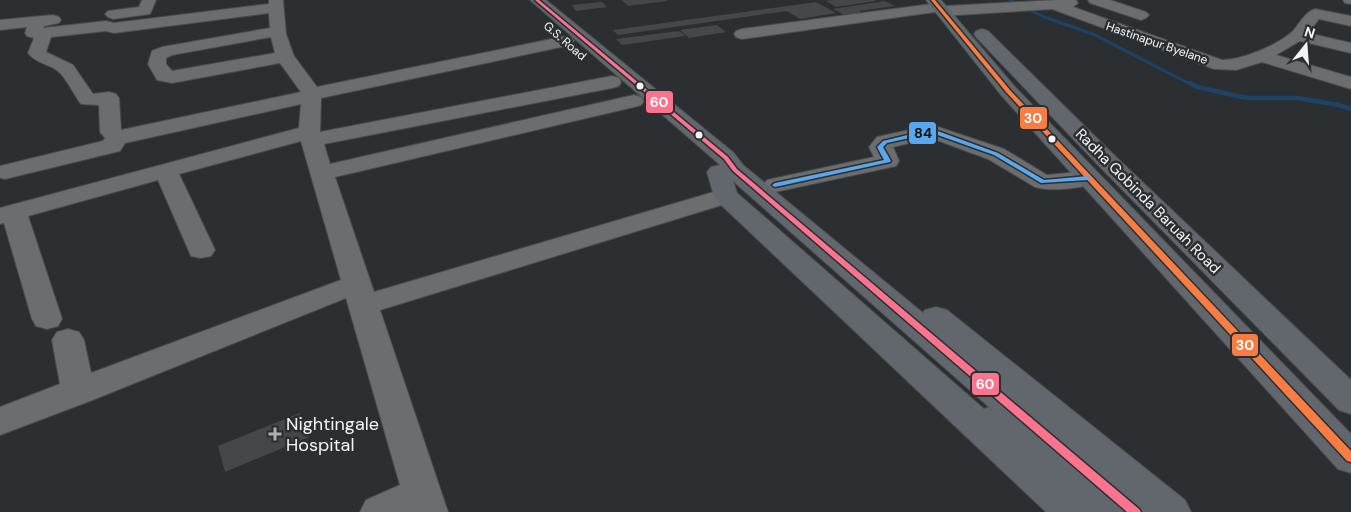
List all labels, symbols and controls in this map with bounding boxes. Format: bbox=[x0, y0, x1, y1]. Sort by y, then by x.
street label: G.S. Road bbox=[540, 18, 590, 64]
street label: Hastinapur Byelane bbox=[1104, 18, 1210, 68]
north arrow bbox=[1281, 20, 1331, 70]
text: N bbox=[1302, 22, 1317, 43]
unlabelled marker bbox=[635, 81, 645, 91]
line badge: 60 bbox=[645, 90, 674, 114]
text: 60 bbox=[650, 93, 669, 111]
line badge: 30 bbox=[1019, 106, 1048, 130]
text: 30 bbox=[1024, 109, 1042, 127]
line badge: 84 bbox=[908, 121, 937, 145]
text: 84 bbox=[914, 124, 932, 142]
street label: Radha Gobinda Baruah Road bbox=[1071, 124, 1225, 278]
unlabelled marker bbox=[694, 130, 704, 140]
unlabelled marker bbox=[1047, 134, 1057, 144]
line badge: 30 bbox=[1231, 333, 1259, 357]
text: 30 bbox=[1236, 336, 1254, 354]
line badge: 60 bbox=[971, 372, 1000, 396]
text: 60 bbox=[976, 375, 995, 393]
place label: Nightingale Hospital bbox=[286, 412, 379, 457]
marker: Nightingale Hospital bbox=[268, 427, 282, 441]

